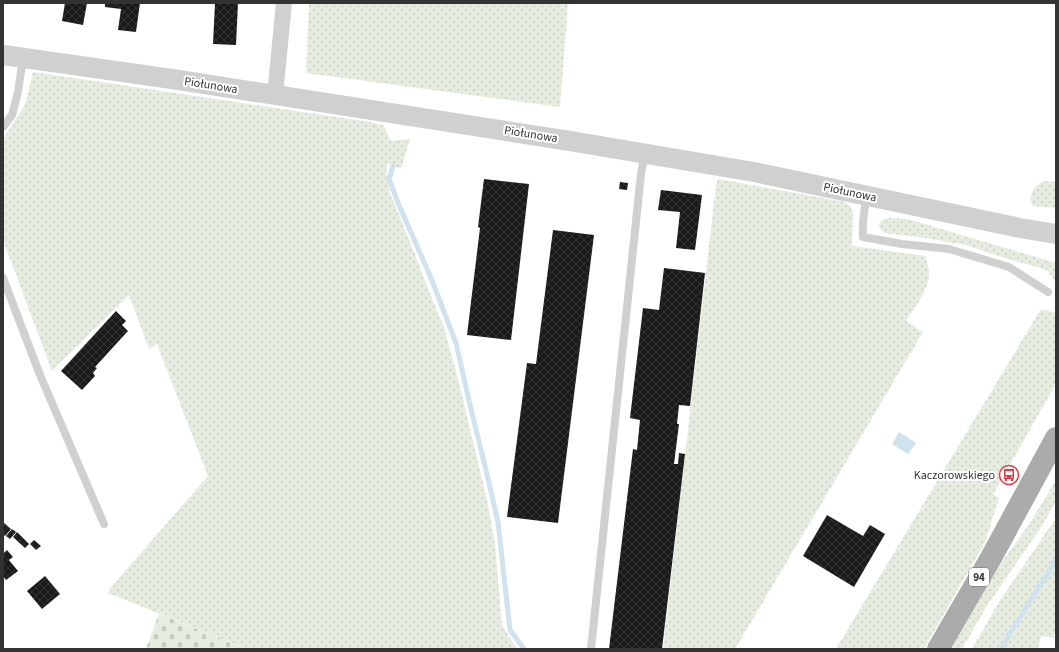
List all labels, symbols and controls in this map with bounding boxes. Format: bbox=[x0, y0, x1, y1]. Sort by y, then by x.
street label: Piołunowa bbox=[183, 73, 239, 98]
street label: Piołunowa bbox=[503, 122, 559, 147]
street label: Piołunowa bbox=[822, 179, 878, 206]
bus stop icon: Kaczorowskiego bbox=[998, 464, 1020, 486]
place label: Kaczorowskiego bbox=[914, 467, 995, 484]
road number: 94 bbox=[969, 568, 989, 586]

